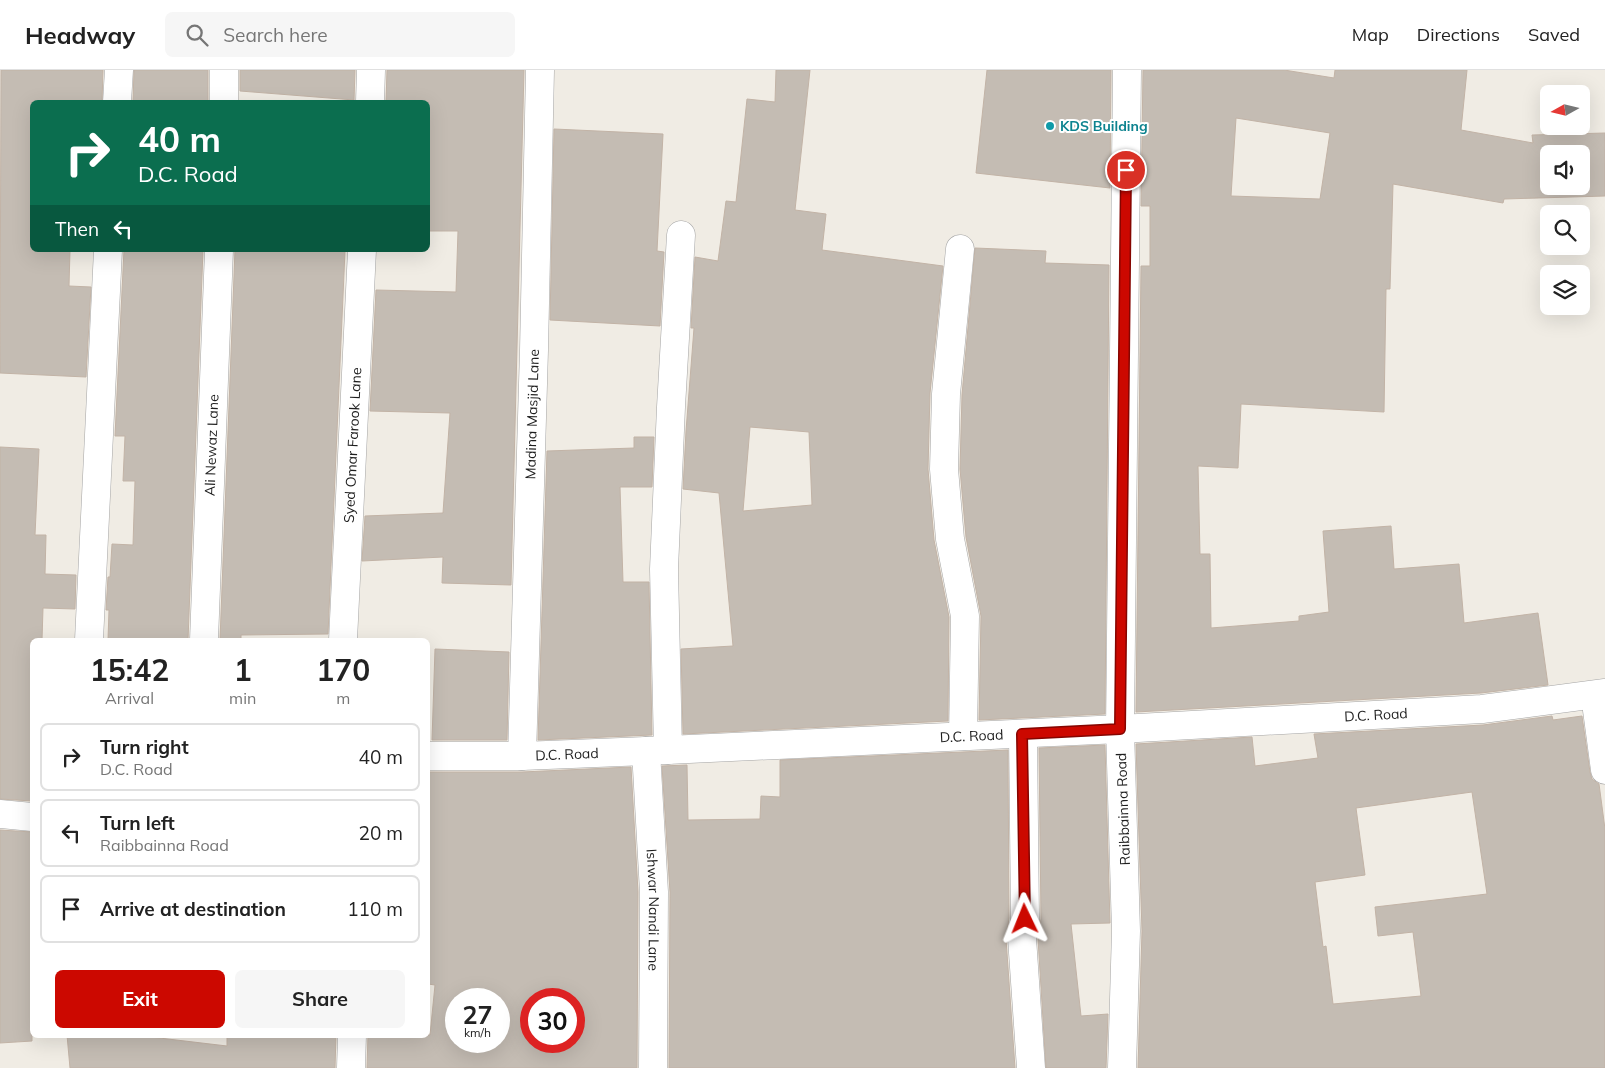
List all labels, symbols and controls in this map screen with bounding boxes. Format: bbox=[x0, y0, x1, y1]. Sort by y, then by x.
search box bbox=[165, 12, 515, 57]
text: Headway bbox=[25, 20, 135, 50]
icon: search bbox=[183, 21, 211, 49]
text: Search here bbox=[223, 23, 328, 47]
text: Map bbox=[1352, 23, 1389, 46]
text: Directions bbox=[1417, 23, 1500, 46]
text: Saved bbox=[1528, 23, 1580, 46]
north arrow bbox=[1540, 85, 1590, 135]
map controls bbox=[1540, 85, 1590, 315]
text: 40 m bbox=[138, 117, 221, 161]
place label: KDS Building bbox=[1060, 117, 1148, 135]
icon: right bbox=[55, 120, 120, 185]
marker: KDS Building bbox=[1044, 120, 1056, 132]
button: sound bbox=[1540, 145, 1590, 195]
pin bbox=[1105, 149, 1147, 191]
icon: arrive bbox=[1112, 156, 1140, 184]
text: D.C. Road bbox=[138, 160, 238, 188]
button: search bbox=[1540, 205, 1590, 255]
icon: left bbox=[109, 215, 137, 243]
text: Then bbox=[55, 217, 99, 241]
button: layers bbox=[1540, 265, 1590, 315]
street label: Madina Masjid Lane bbox=[521, 349, 543, 480]
street label: Syed Omar Farook Lane bbox=[340, 367, 365, 523]
street label: Ali Newaz Lane bbox=[201, 394, 222, 496]
text: 15:42 bbox=[90, 651, 169, 689]
text: 1 bbox=[234, 651, 252, 689]
text: 170 bbox=[316, 651, 370, 689]
text: Arrival bbox=[105, 688, 154, 708]
text: min bbox=[229, 688, 256, 708]
text: m bbox=[336, 688, 350, 708]
street label: D.C. Road bbox=[1344, 704, 1408, 726]
street label: D.C. Road bbox=[939, 725, 1004, 746]
text: Turn right bbox=[100, 735, 189, 759]
icon: right bbox=[57, 743, 85, 771]
street label: D.C. Road bbox=[535, 744, 599, 764]
text: 40 m bbox=[359, 745, 403, 769]
street label: Raibbainna Road bbox=[1112, 752, 1134, 866]
text: D.C. Road bbox=[100, 759, 173, 779]
text: Turn left bbox=[100, 811, 175, 835]
icon: left bbox=[57, 819, 85, 847]
text: 20 m bbox=[359, 821, 403, 845]
text: Raibbainna Road bbox=[100, 835, 229, 855]
street label: Ishwar Nandi Lane bbox=[643, 848, 663, 971]
position arrow bbox=[998, 892, 1050, 944]
icon: arrive bbox=[57, 895, 85, 923]
text: Arrive at destination bbox=[100, 897, 286, 921]
text: 110 m bbox=[347, 897, 403, 921]
button: Exit bbox=[55, 970, 225, 1028]
button: Share bbox=[235, 970, 405, 1028]
speed limit sign: 30 bbox=[520, 988, 585, 1053]
text: 27 bbox=[462, 999, 493, 1030]
text: km/h bbox=[464, 1025, 491, 1040]

